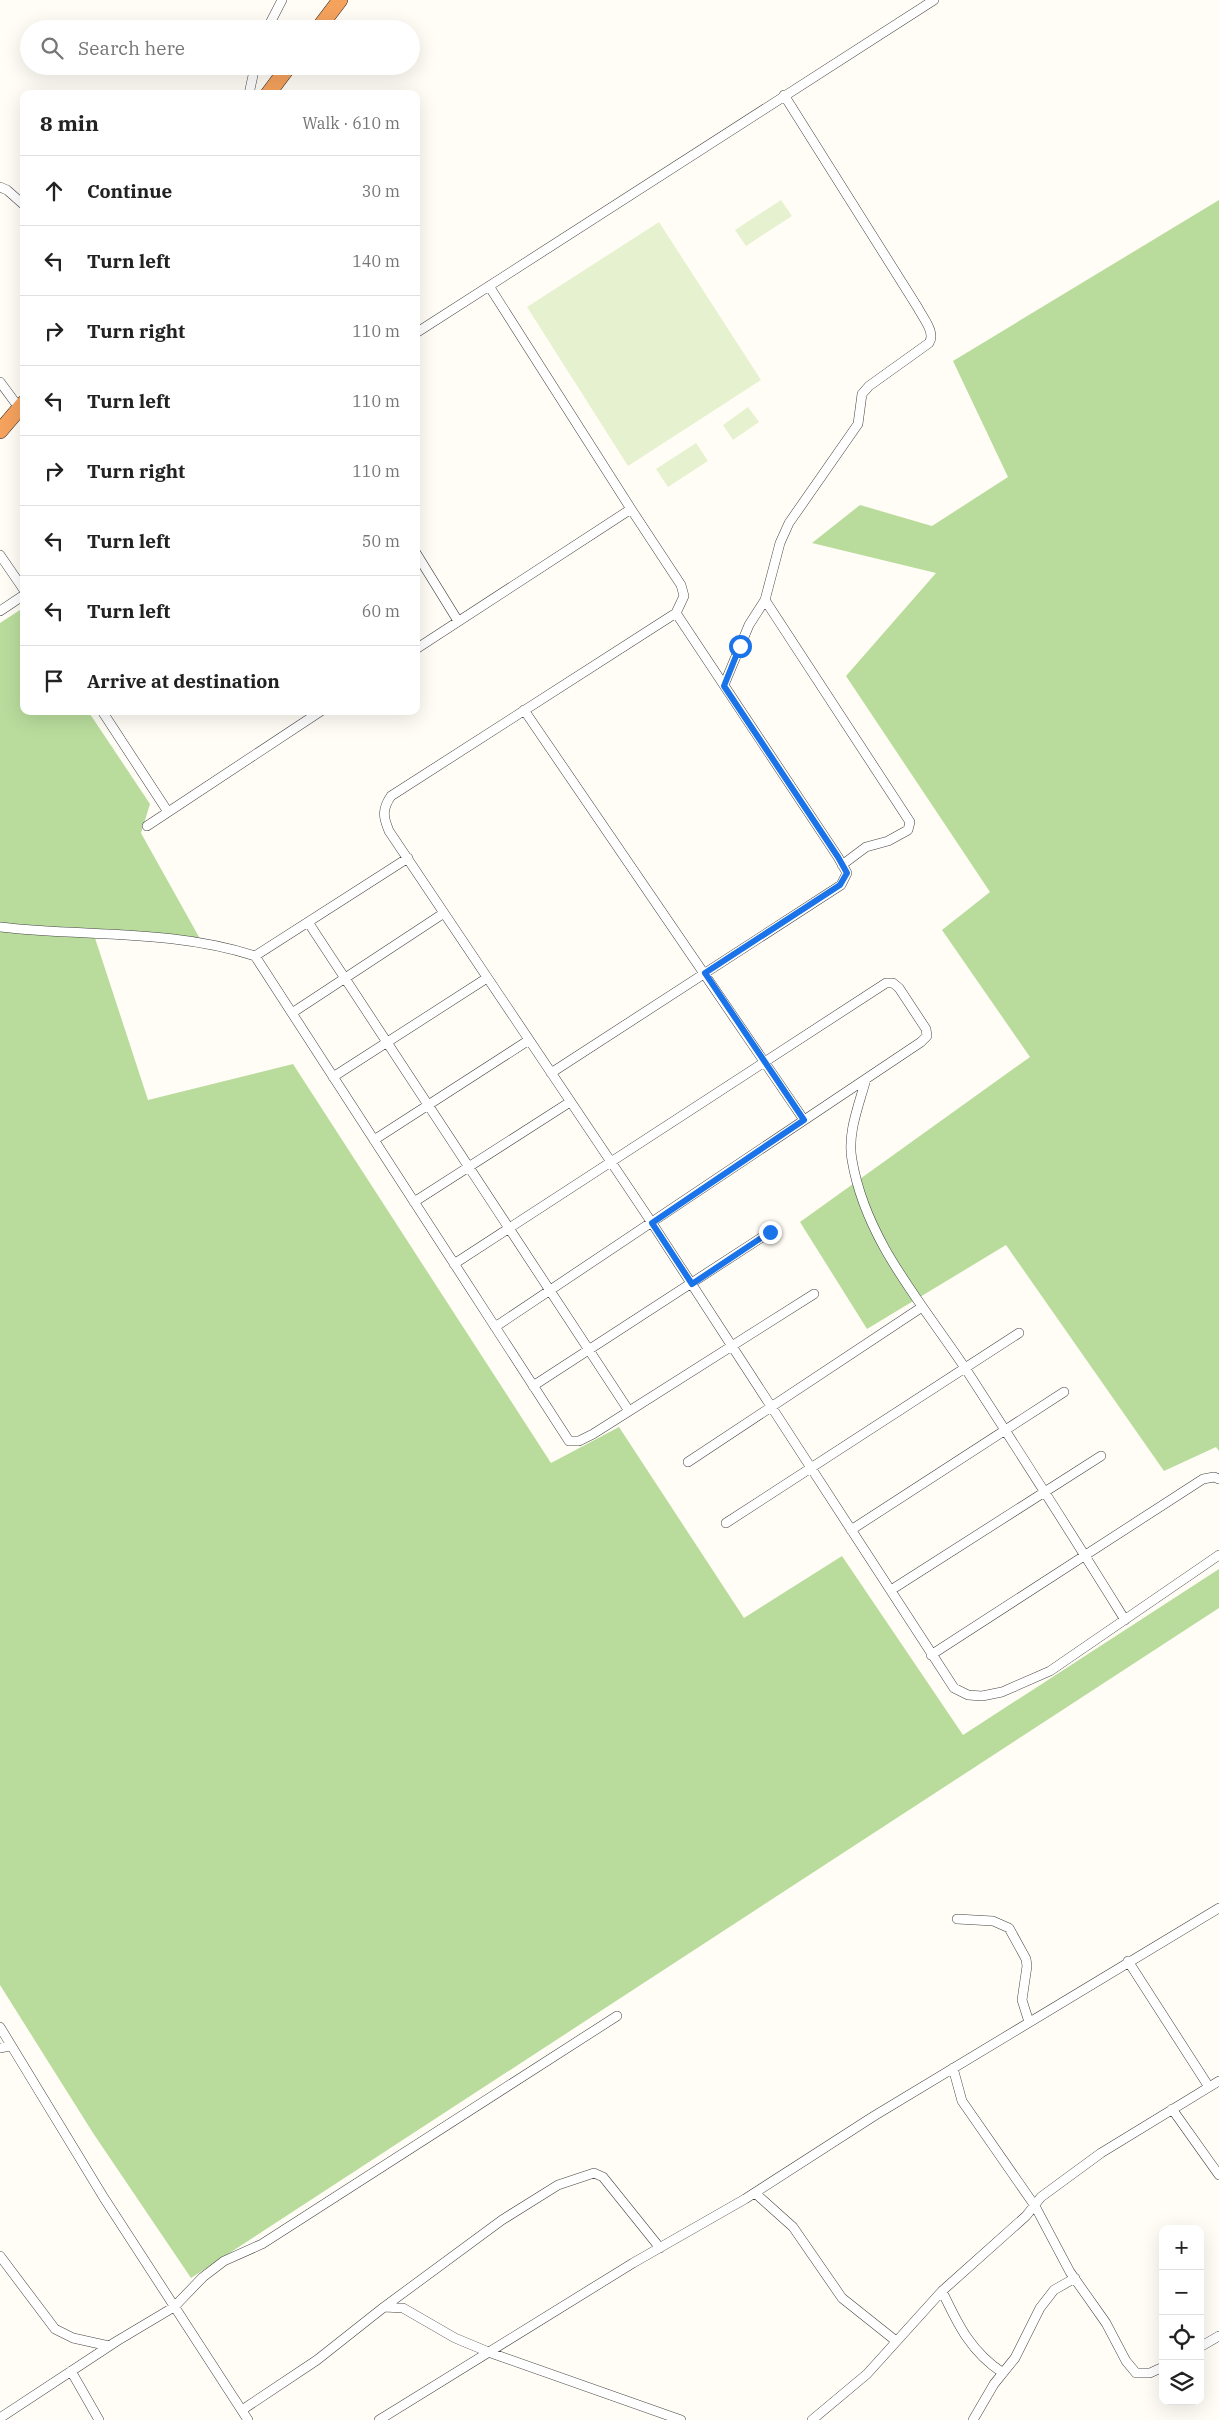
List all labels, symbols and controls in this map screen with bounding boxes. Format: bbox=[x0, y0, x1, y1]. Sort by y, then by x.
search box bbox=[20, 20, 420, 75]
icon: search bbox=[38, 34, 66, 62]
text: Search here bbox=[78, 36, 185, 60]
text: 8 min bbox=[40, 109, 99, 137]
text: Walk · 610 m bbox=[302, 113, 400, 133]
icon: ahead bbox=[40, 177, 68, 205]
text: Continue bbox=[87, 179, 172, 203]
text: 30 m bbox=[362, 181, 400, 201]
icon: left bbox=[40, 247, 68, 275]
text: Turn left bbox=[87, 249, 170, 273]
text: 140 m bbox=[352, 251, 400, 271]
icon: right bbox=[40, 317, 68, 345]
text: Turn right bbox=[87, 319, 185, 343]
text: 110 m bbox=[352, 321, 400, 341]
icon: left bbox=[40, 387, 68, 415]
text: Turn left bbox=[87, 389, 170, 413]
text: 110 m bbox=[352, 391, 400, 411]
icon: right bbox=[40, 457, 68, 485]
text: Turn right bbox=[87, 459, 185, 483]
text: 110 m bbox=[352, 461, 400, 481]
icon: left bbox=[40, 527, 68, 555]
text: Turn left bbox=[87, 529, 170, 553]
text: 50 m bbox=[362, 531, 400, 551]
icon: left bbox=[40, 597, 68, 625]
text: Turn left bbox=[87, 599, 170, 623]
text: 60 m bbox=[362, 601, 400, 621]
route start bbox=[729, 635, 752, 658]
icon: arrive bbox=[40, 667, 68, 695]
text: Arrive at destination bbox=[87, 669, 280, 693]
route end bbox=[759, 1221, 782, 1244]
map controls bbox=[1159, 2225, 1204, 2405]
button: + bbox=[1159, 2225, 1204, 2270]
button: − bbox=[1159, 2270, 1204, 2315]
button: locate bbox=[1159, 2315, 1204, 2360]
button: layers bbox=[1159, 2360, 1204, 2405]

